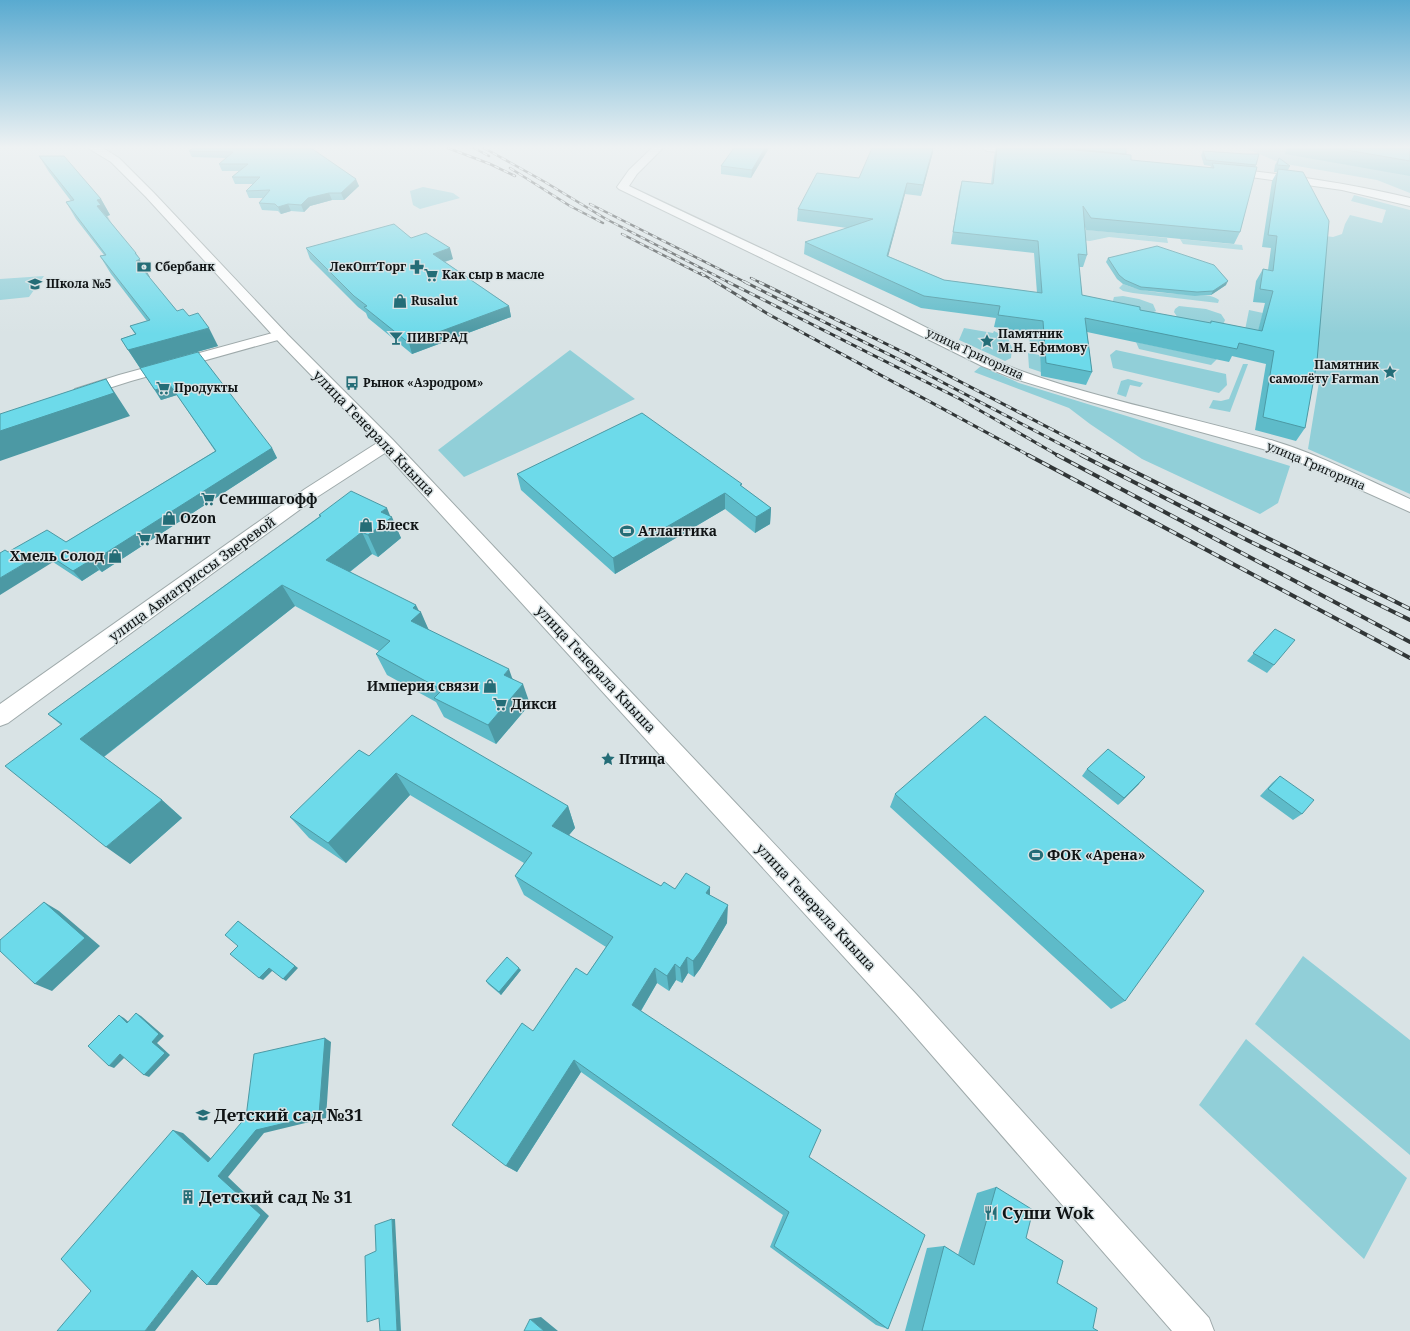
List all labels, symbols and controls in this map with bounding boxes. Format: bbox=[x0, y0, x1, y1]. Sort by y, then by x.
place label: Сбербанк bbox=[155, 258, 215, 275]
place label: ЛекОптТорг bbox=[330, 258, 406, 275]
bank icon: Сбербанк bbox=[136, 259, 152, 275]
pharmacy icon: ЛекОптТорг bbox=[409, 259, 425, 275]
place label: Как сыр в масле bbox=[442, 266, 545, 283]
supermarket icon: Как сыр в масле bbox=[423, 267, 439, 283]
place label: Школа №5 bbox=[46, 275, 111, 292]
school or university icon: Школа №5 bbox=[27, 276, 43, 292]
place label: Rusalut bbox=[411, 292, 458, 309]
shop icon: Rusalut bbox=[392, 293, 408, 309]
street label: улица Григорина bbox=[924, 323, 1027, 384]
place label: Памятник М.Н. Ефимову bbox=[998, 325, 1088, 356]
place label: ПИВГРАД bbox=[407, 329, 468, 346]
bar icon: ПИВГРАД bbox=[388, 330, 404, 346]
place icon: Памятник М.Н. Ефимову bbox=[979, 333, 995, 349]
place label: Памятник самолёту Farman bbox=[1269, 356, 1380, 387]
place icon: Памятник самолёту Farman bbox=[1382, 364, 1398, 380]
street label: улица Генерала Кныша bbox=[309, 366, 440, 500]
place label: Рынок «Аэродром» bbox=[363, 374, 483, 391]
bus stop icon: Рынок «Аэродром» bbox=[344, 375, 360, 391]
place label: Продукты bbox=[174, 379, 239, 396]
supermarket icon: Продукты bbox=[155, 380, 171, 396]
street label: улица Григорина bbox=[1264, 437, 1368, 494]
place label: Семишагофф bbox=[219, 489, 317, 508]
supermarket icon: Семишагофф bbox=[200, 491, 216, 507]
place label: Ozon bbox=[180, 508, 216, 527]
shop icon: Ozon bbox=[161, 510, 177, 526]
street label: улица Авиатриссы Зверевой bbox=[104, 512, 279, 646]
place label: Блеск bbox=[377, 515, 419, 534]
shop icon: Блеск bbox=[358, 517, 374, 533]
place label: Атлантика bbox=[638, 521, 717, 540]
sports icon: Атлантика bbox=[619, 523, 635, 539]
place label: Магнит bbox=[155, 529, 211, 548]
supermarket icon: Магнит bbox=[136, 531, 152, 547]
place label: Хмель Солод bbox=[10, 546, 104, 565]
shop icon: Хмель Солод bbox=[107, 548, 123, 564]
street label: улица Генерала Кныша bbox=[532, 601, 661, 737]
place label: Империя связи bbox=[367, 676, 479, 695]
shop icon: Империя связи bbox=[482, 678, 498, 694]
place label: Дикси bbox=[511, 694, 557, 713]
supermarket icon: Дикси bbox=[492, 696, 508, 712]
place label: Птица bbox=[619, 749, 665, 768]
place icon: Птица bbox=[600, 751, 616, 767]
street label: улица Генерала Кныша bbox=[752, 839, 881, 975]
place label: ФОК «Арена» bbox=[1047, 845, 1146, 864]
sports icon: ФОК «Арена» bbox=[1028, 847, 1044, 863]
place label: Детский сад №31 bbox=[214, 1103, 363, 1126]
school or university icon: Детский сад №31 bbox=[195, 1107, 211, 1123]
place label: Детский сад № 31 bbox=[199, 1185, 353, 1208]
building icon: Детский сад № 31 bbox=[180, 1189, 196, 1205]
place label: Суши Wok bbox=[1002, 1201, 1094, 1224]
restaurant icon: Суши Wok bbox=[983, 1205, 999, 1221]

